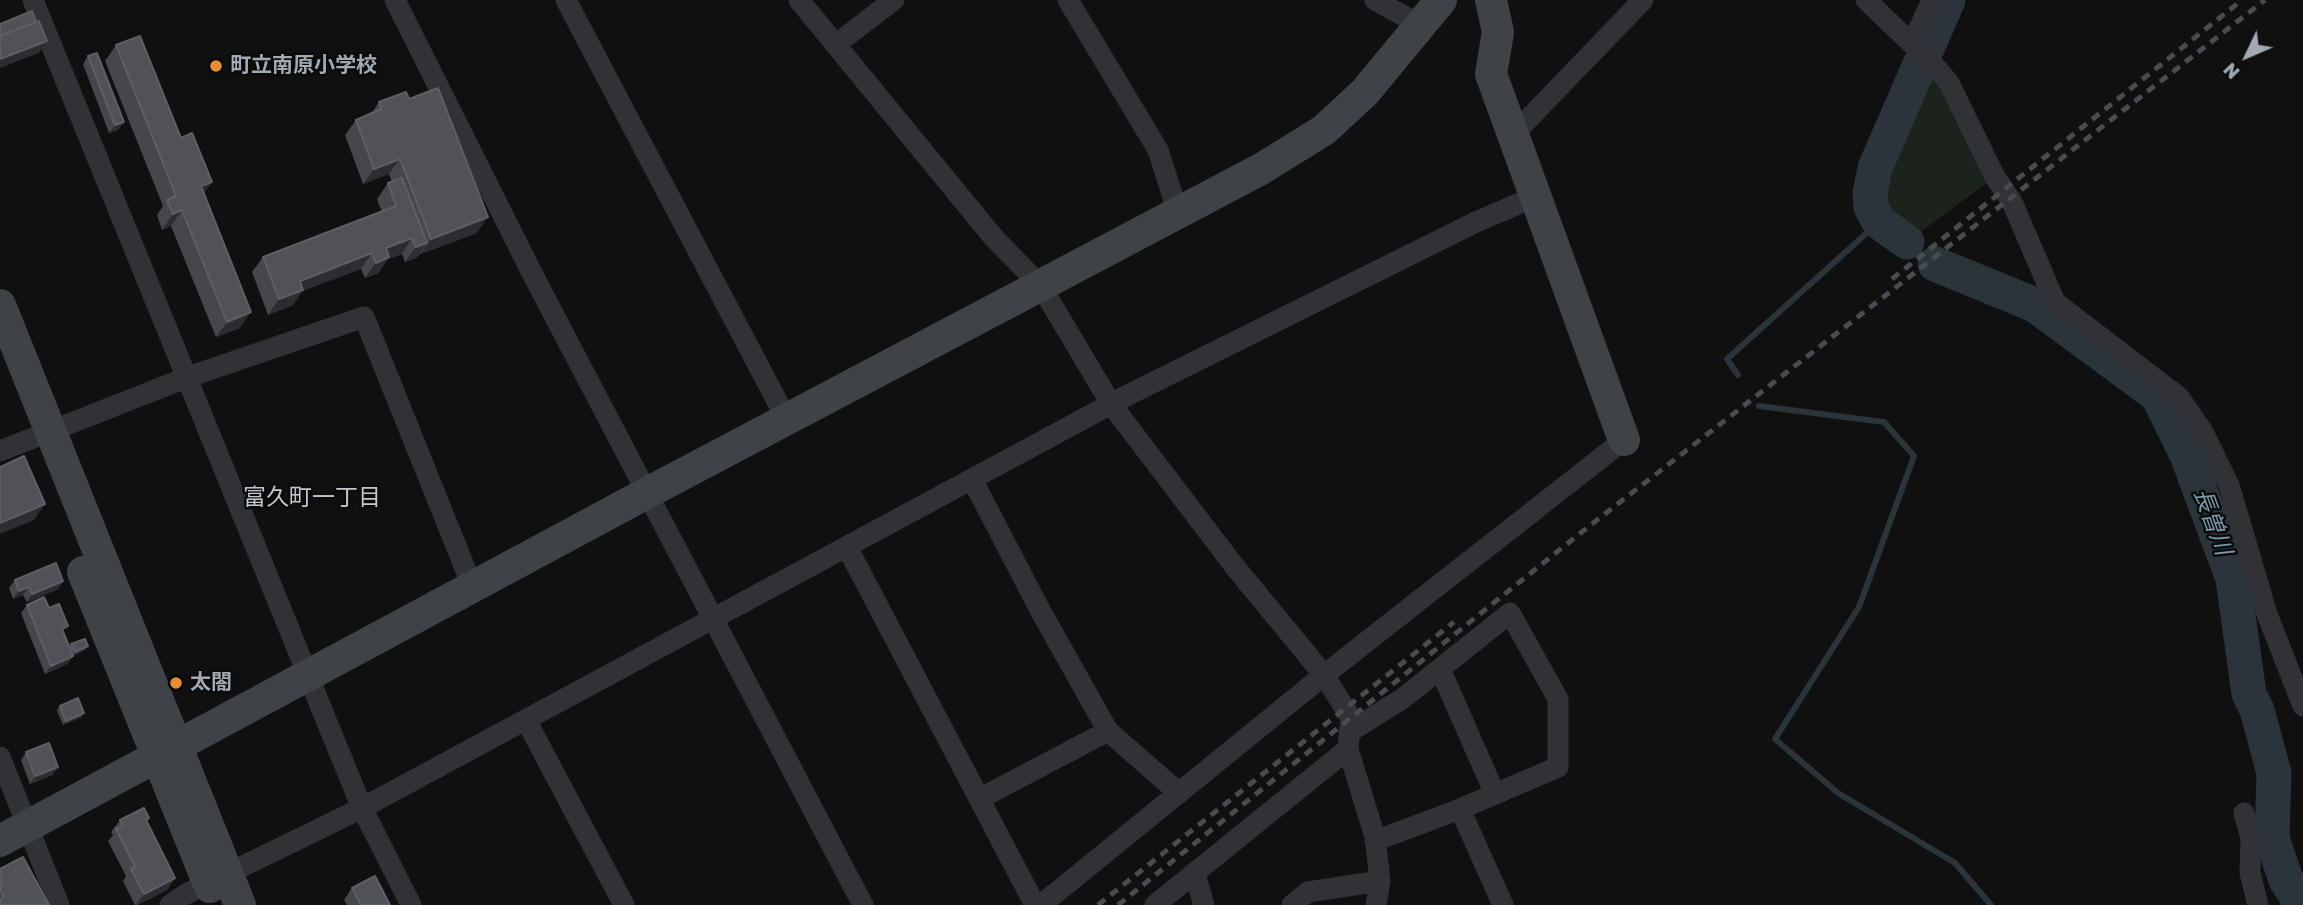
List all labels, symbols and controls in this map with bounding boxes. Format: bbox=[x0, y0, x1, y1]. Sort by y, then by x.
north arrow bbox=[2212, 21, 2282, 91]
place label: 町立南原小学校 bbox=[230, 53, 377, 79]
marker: 町立南原小学校 bbox=[208, 58, 224, 74]
text: N bbox=[2219, 58, 2245, 84]
district label: 富久町一丁目 bbox=[243, 484, 381, 512]
water label: 長曽川 bbox=[2187, 485, 2237, 559]
place label: 太閤 bbox=[190, 670, 232, 696]
marker: 太閤 bbox=[168, 675, 184, 691]

